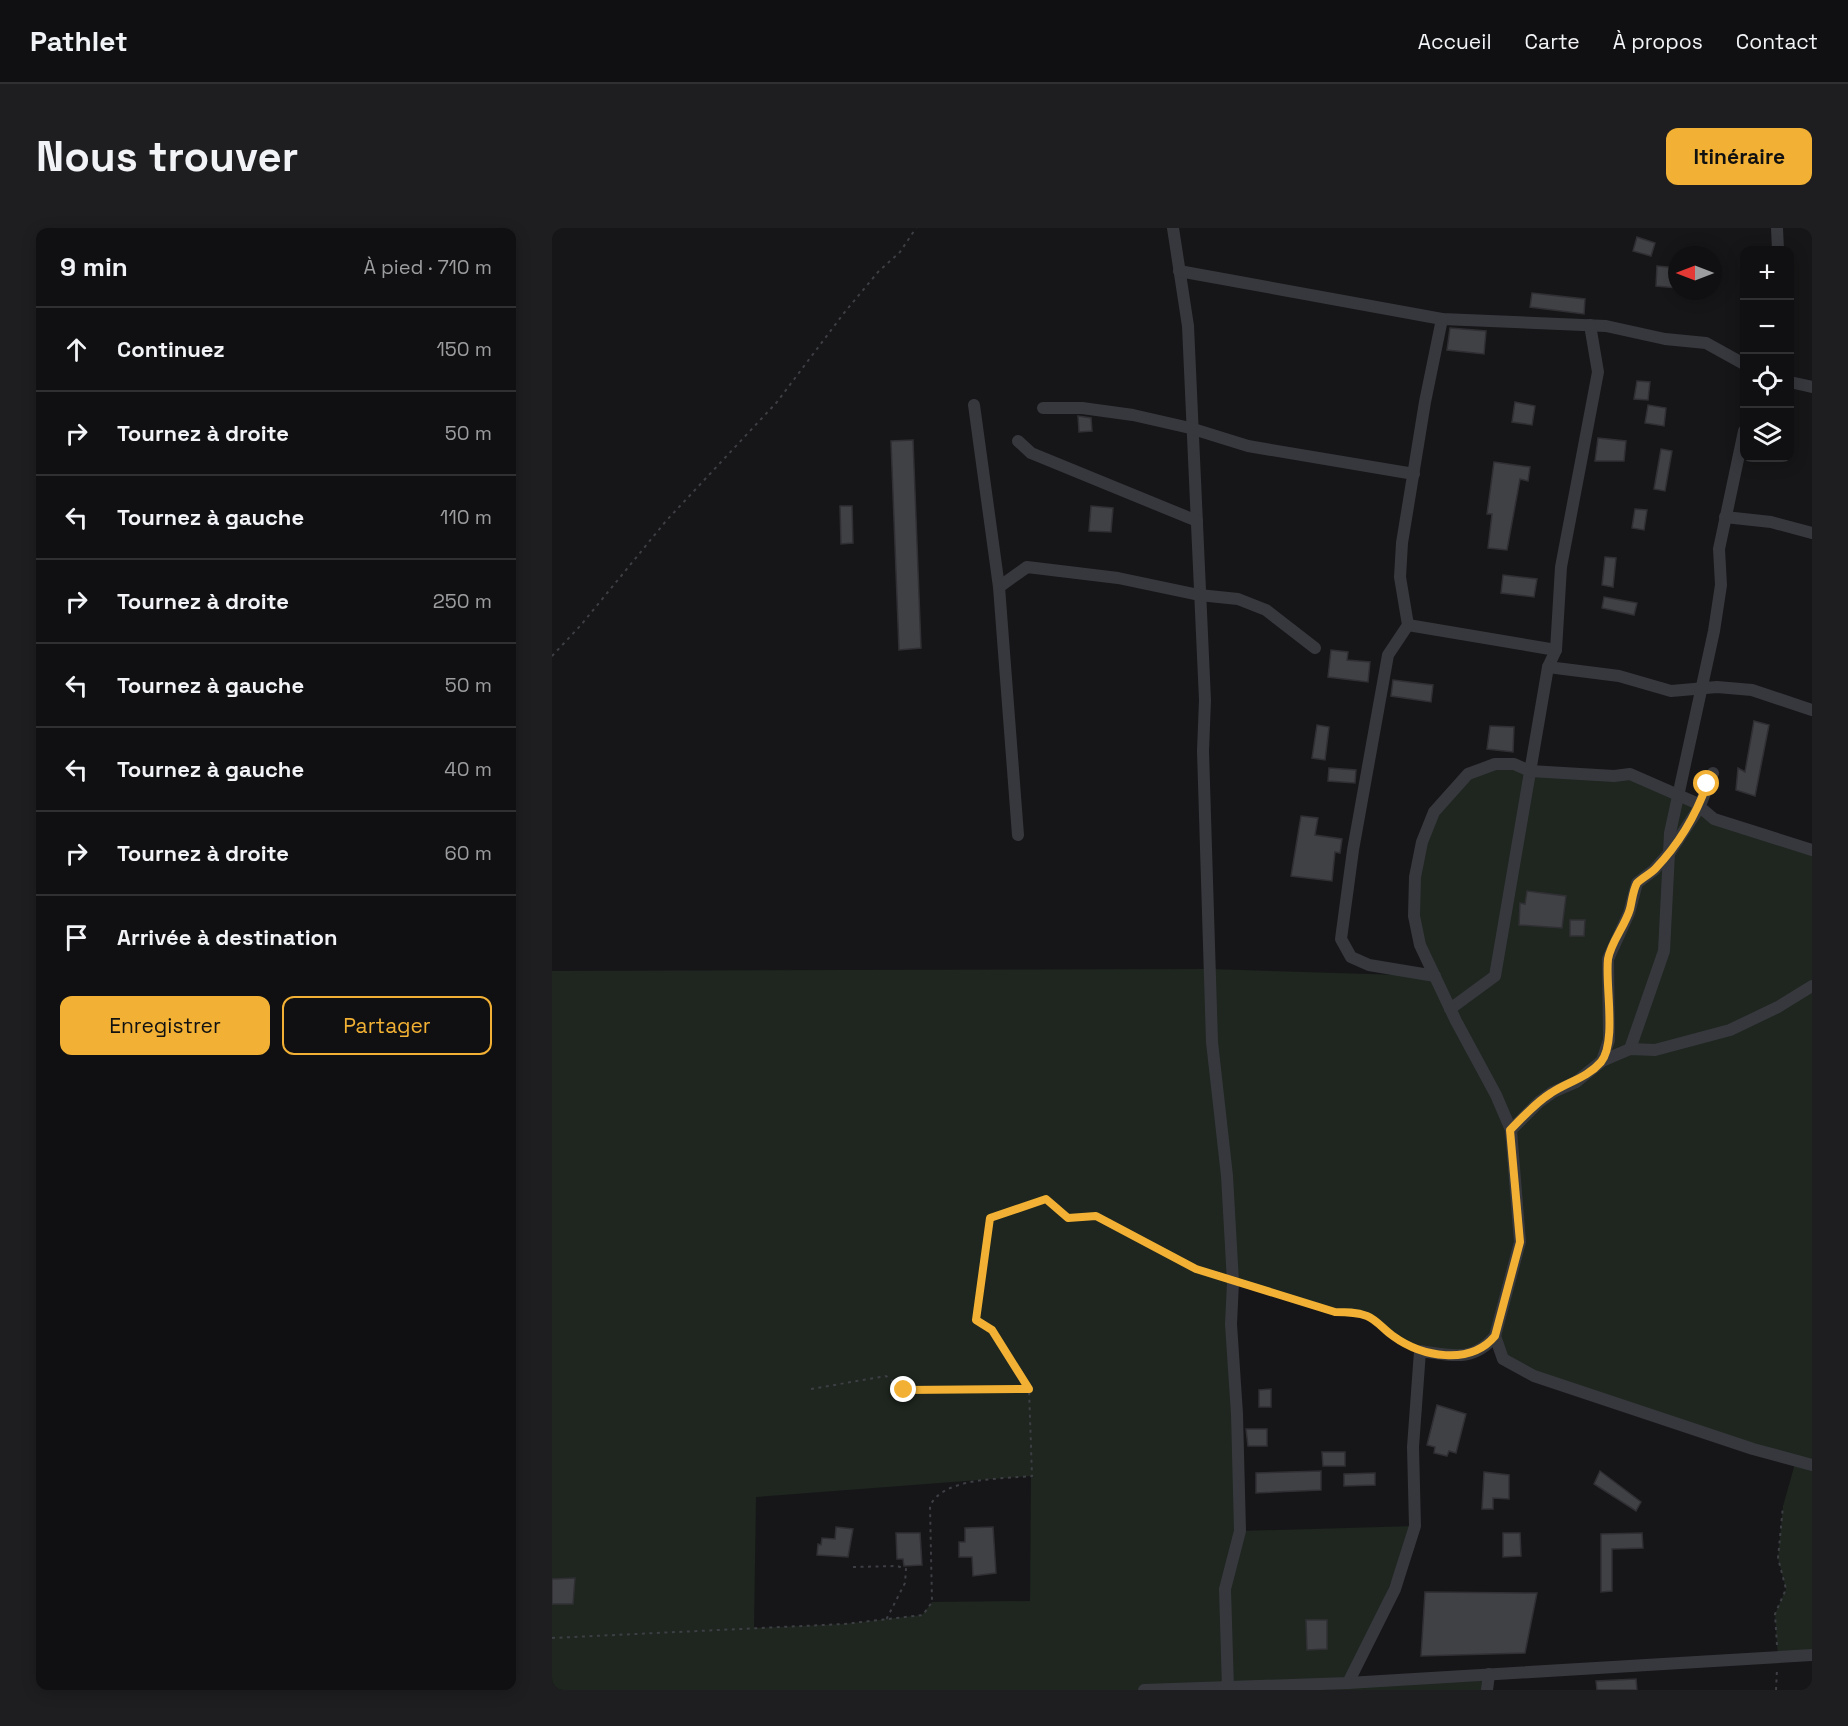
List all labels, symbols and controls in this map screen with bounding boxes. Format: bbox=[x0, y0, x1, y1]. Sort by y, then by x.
text: Pathlet bbox=[30, 23, 128, 59]
text: Accueil bbox=[1418, 28, 1492, 55]
text: Carte bbox=[1525, 28, 1580, 55]
text: À propos bbox=[1613, 28, 1703, 55]
text: Contact bbox=[1736, 28, 1818, 55]
button: Itinéraire bbox=[1666, 128, 1812, 185]
text: Nous trouver bbox=[36, 130, 298, 183]
north arrow bbox=[1668, 246, 1722, 300]
map controls bbox=[1740, 246, 1794, 462]
button: + bbox=[1740, 246, 1794, 300]
text: 9 min bbox=[60, 250, 128, 284]
text: À pied · 710 m bbox=[363, 254, 492, 280]
button: − bbox=[1740, 300, 1794, 354]
icon: ahead bbox=[60, 333, 93, 366]
text: Continuez bbox=[117, 335, 225, 363]
text: 150 m bbox=[437, 336, 492, 362]
button: locate bbox=[1740, 354, 1794, 408]
button: layers bbox=[1740, 408, 1794, 462]
icon: right bbox=[60, 417, 93, 450]
text: Tournez à droite bbox=[117, 419, 289, 447]
text: 50 m bbox=[445, 420, 492, 446]
icon: left bbox=[60, 501, 93, 534]
text: Tournez à gauche bbox=[117, 503, 304, 531]
text: 110 m bbox=[440, 504, 492, 530]
icon: right bbox=[60, 585, 93, 618]
text: Tournez à droite bbox=[117, 587, 289, 615]
text: 250 m bbox=[433, 588, 492, 614]
icon: left bbox=[60, 669, 93, 702]
text: Tournez à gauche bbox=[117, 671, 304, 699]
text: 50 m bbox=[445, 672, 492, 698]
icon: left bbox=[60, 753, 93, 786]
text: Tournez à gauche bbox=[117, 755, 304, 783]
text: 40 m bbox=[444, 756, 492, 782]
route start bbox=[1693, 770, 1719, 796]
icon: right bbox=[60, 837, 93, 870]
text: Tournez à droite bbox=[117, 839, 289, 867]
text: 60 m bbox=[445, 840, 492, 866]
icon: arrive bbox=[60, 921, 93, 954]
text: Arrivée à destination bbox=[117, 923, 338, 951]
button: Enregistrer bbox=[60, 996, 270, 1055]
button: Partager bbox=[282, 996, 492, 1055]
route end bbox=[890, 1376, 916, 1402]

